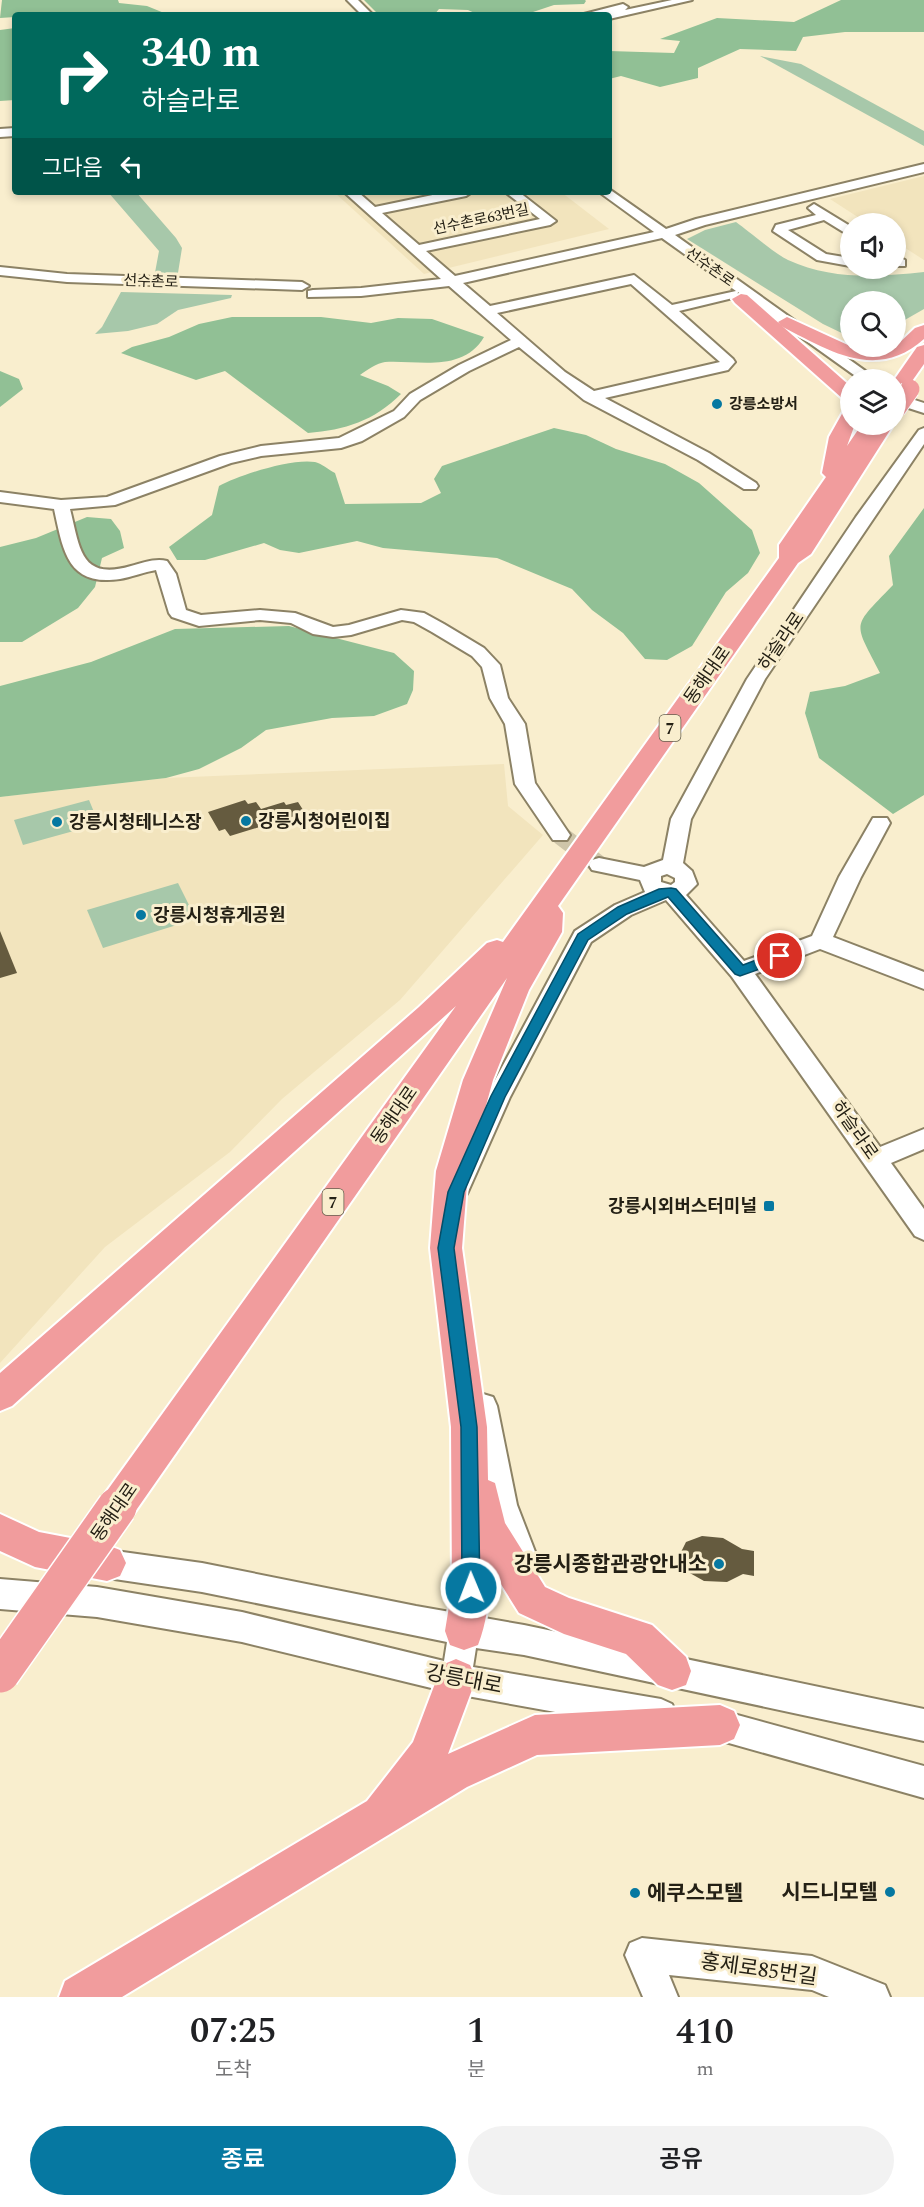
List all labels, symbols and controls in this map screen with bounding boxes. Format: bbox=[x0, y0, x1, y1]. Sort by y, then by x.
text: 340 m bbox=[141, 22, 260, 85]
icon: right bbox=[42, 36, 120, 114]
text: 하슬라로 bbox=[141, 81, 240, 123]
icon: left bbox=[115, 150, 148, 183]
text: 그다음 bbox=[42, 152, 103, 185]
street label: 선수촌로63번길 bbox=[431, 198, 531, 241]
map controls bbox=[840, 213, 906, 435]
button: sound bbox=[840, 213, 906, 279]
street label: 선수촌로 bbox=[681, 242, 739, 293]
street label: 선수촌로 bbox=[123, 269, 179, 294]
button: search bbox=[840, 291, 906, 357]
button: layers bbox=[840, 369, 906, 435]
place label: 강릉소방서 bbox=[729, 393, 798, 416]
marker: 강릉소방서 bbox=[710, 397, 724, 411]
street label: 하슬라로 bbox=[752, 606, 811, 676]
street label: 동해대로 bbox=[677, 640, 737, 710]
road number: 7 bbox=[660, 715, 680, 741]
place label: 강릉시청어린이집 bbox=[258, 808, 390, 835]
place label: 강릉시청테니스장 bbox=[69, 809, 202, 836]
marker: 강릉시청어린이집 bbox=[239, 814, 253, 828]
marker: 강릉시청테니스장 bbox=[50, 815, 64, 829]
place label: 강릉시청휴게공원 bbox=[153, 902, 285, 929]
marker: 강릉시청휴게공원 bbox=[134, 908, 148, 922]
pin bbox=[754, 930, 805, 981]
icon: arrive bbox=[763, 939, 796, 972]
street label: 동해대로 bbox=[364, 1080, 424, 1150]
street label: 하슬라로 bbox=[825, 1095, 885, 1165]
road number: 7 bbox=[322, 1189, 344, 1215]
place label: 강릉시외버스터미널 bbox=[608, 1193, 757, 1220]
marker: 강릉시외버스터미널 bbox=[762, 1199, 776, 1213]
street label: 동해대로 bbox=[84, 1477, 144, 1547]
place label: 강릉시종합관광안내소 bbox=[514, 1549, 707, 1581]
position arrow bbox=[439, 1556, 503, 1620]
marker: 강릉시종합관광안내소 bbox=[712, 1557, 726, 1571]
street label: 강릉대로 bbox=[423, 1657, 505, 1703]
place label: 시드니모텔 bbox=[781, 1877, 878, 1909]
place label: 에쿠스모텔 bbox=[647, 1878, 744, 1910]
marker: 시드니모텔 bbox=[883, 1885, 897, 1899]
marker: 에쿠스모텔 bbox=[628, 1886, 642, 1900]
street label: 홍제로85번길 bbox=[698, 1946, 819, 1994]
text: 07:25 bbox=[190, 2004, 277, 2059]
text: 1 bbox=[467, 2004, 486, 2059]
text: 410 bbox=[676, 2005, 734, 2060]
text: m bbox=[696, 2054, 714, 2084]
text: 도착 bbox=[215, 2055, 252, 2085]
text: 분 bbox=[467, 2055, 486, 2085]
button: 종료 bbox=[30, 2126, 456, 2195]
button: 공유 bbox=[468, 2126, 894, 2195]

